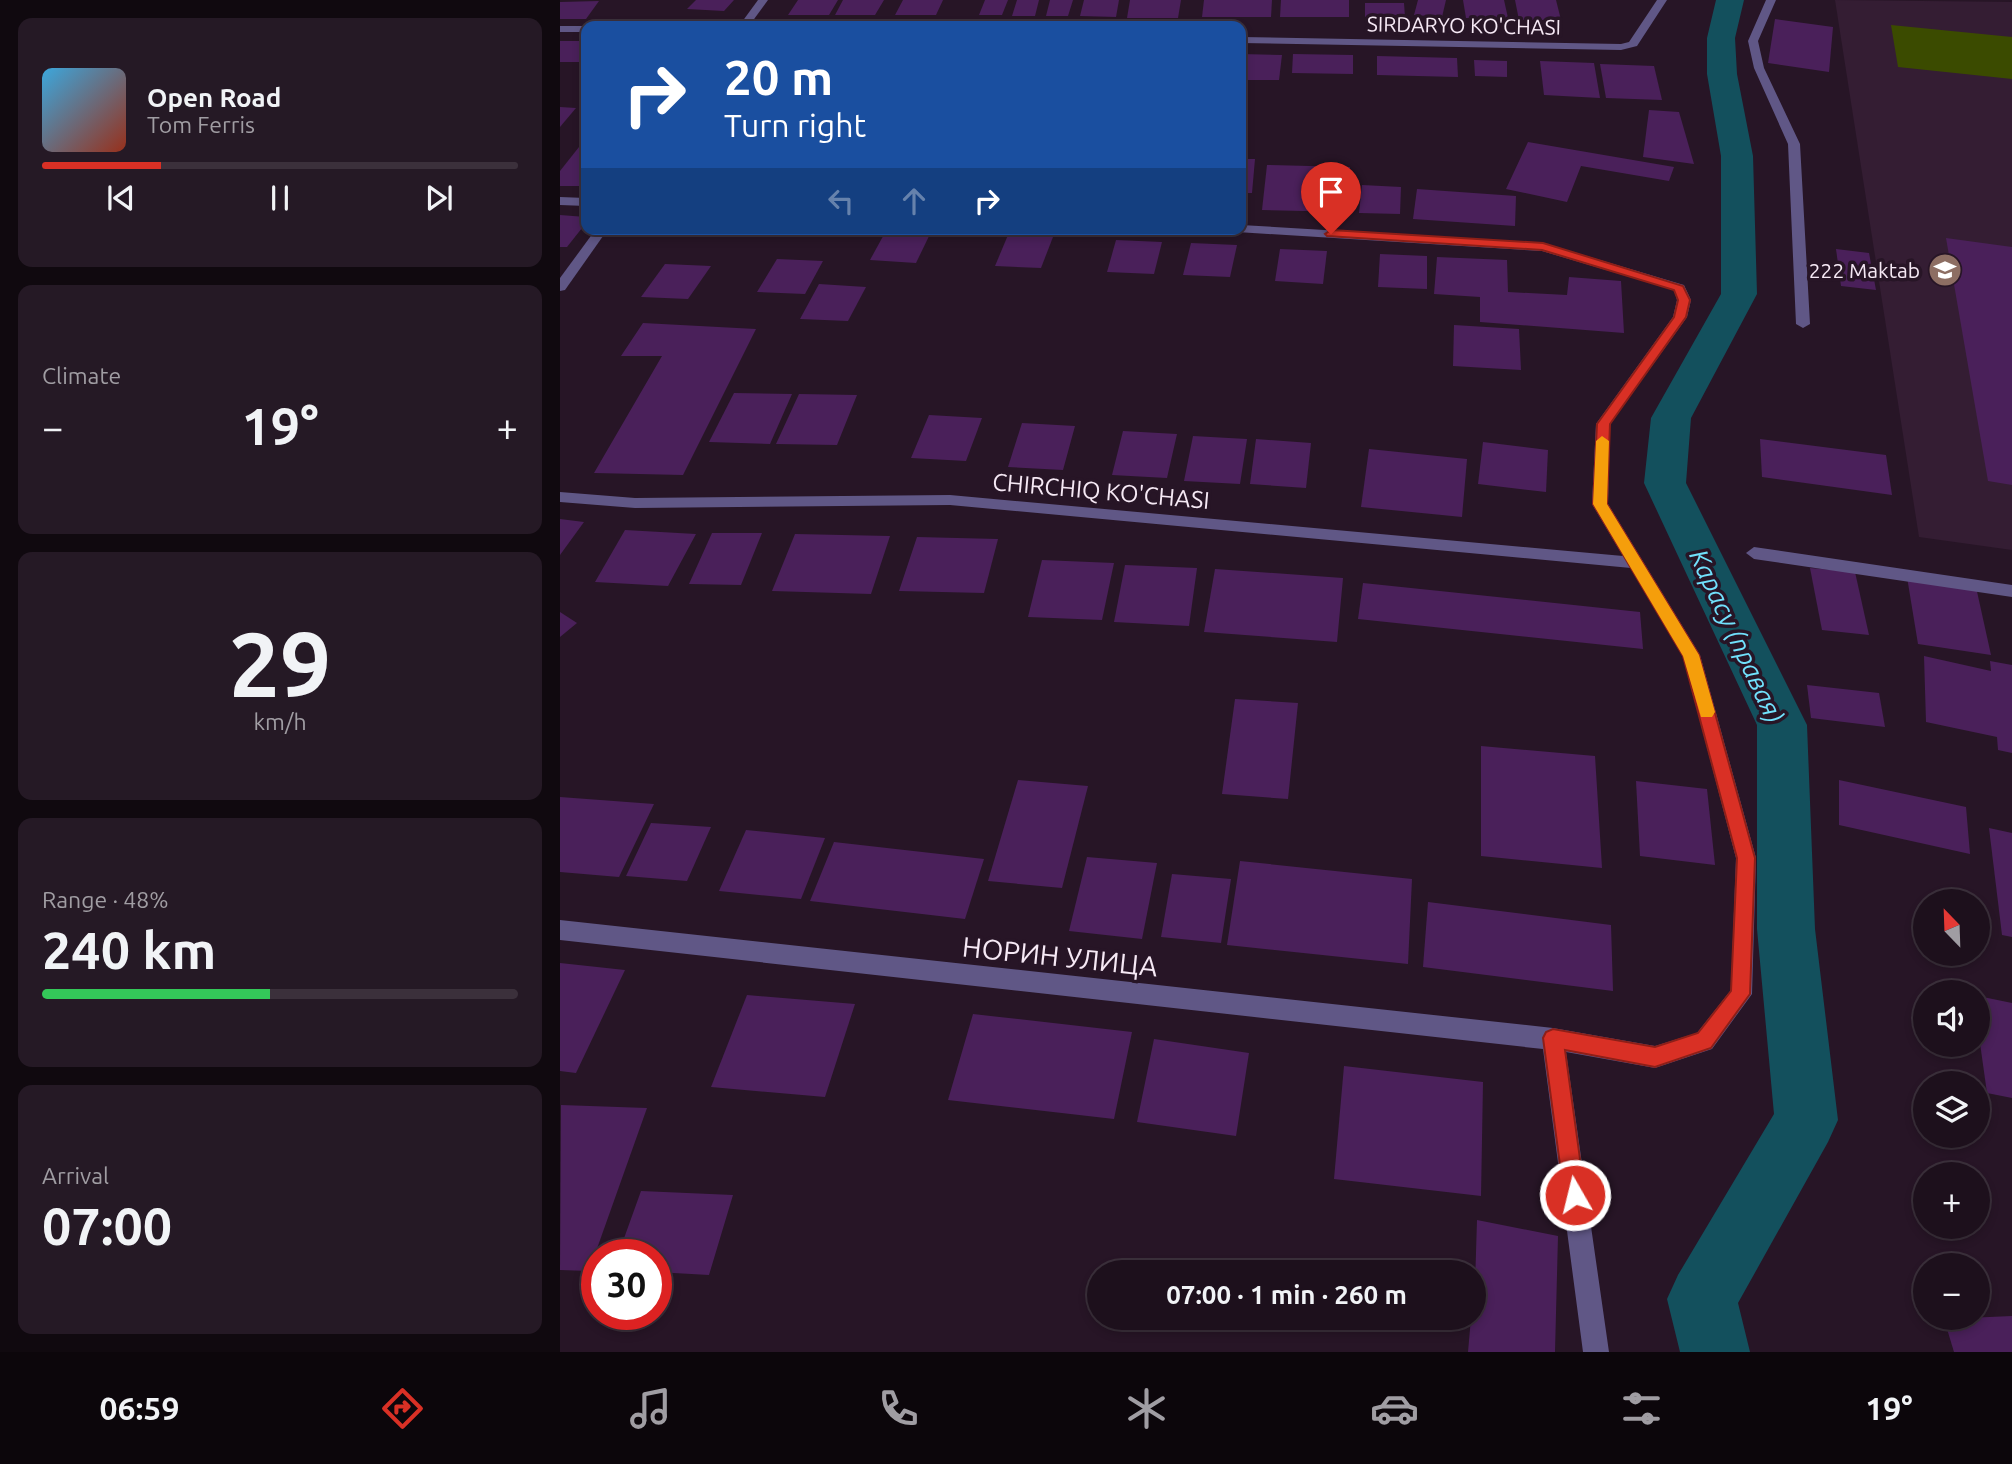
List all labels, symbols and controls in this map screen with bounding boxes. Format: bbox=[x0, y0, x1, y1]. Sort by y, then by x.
street label: SIRDARYO KO'CHASI bbox=[1367, 11, 1561, 39]
icon: right bbox=[609, 49, 700, 140]
text: 20 m bbox=[724, 49, 833, 104]
text: Open Road bbox=[147, 83, 281, 112]
text: Turn right bbox=[724, 107, 866, 143]
text: Tom Ferris bbox=[147, 112, 255, 137]
pin bbox=[1301, 162, 1361, 234]
icon: arrive bbox=[1312, 173, 1350, 211]
icon: previous bbox=[102, 179, 140, 217]
icon: pause bbox=[261, 179, 299, 217]
icon: next bbox=[420, 179, 458, 217]
icon: left bbox=[822, 182, 860, 220]
icon: ahead bbox=[895, 182, 933, 220]
icon: right bbox=[968, 182, 1006, 220]
school or university icon: 222 Maktab bbox=[1926, 251, 1964, 289]
place label: 222 Maktab bbox=[1809, 258, 1920, 282]
text: Climate bbox=[42, 363, 121, 388]
text: 19° bbox=[241, 397, 319, 455]
text: − bbox=[42, 406, 63, 448]
text: + bbox=[497, 406, 518, 448]
street label: CHIRCHIQ KO'CHASI bbox=[991, 468, 1211, 514]
water label: Карасу (правая) bbox=[1684, 545, 1790, 727]
text: 29 bbox=[229, 612, 331, 714]
text: km/h bbox=[253, 709, 307, 734]
text: Range · 48% bbox=[42, 887, 169, 912]
north arrow bbox=[1913, 889, 1990, 966]
map controls bbox=[1913, 889, 1990, 1330]
text: 240 km bbox=[42, 921, 216, 979]
street label: НОРИН УЛИЦА bbox=[961, 930, 1159, 982]
button: sound bbox=[1913, 980, 1990, 1057]
button: layers bbox=[1913, 1071, 1990, 1148]
position arrow bbox=[1538, 1158, 1612, 1232]
button: + bbox=[1913, 1162, 1990, 1239]
text: Arrival bbox=[42, 1163, 109, 1188]
text: 07:00 bbox=[42, 1197, 172, 1255]
speed limit sign: 30 bbox=[581, 1239, 672, 1330]
button: − bbox=[1913, 1253, 1990, 1330]
text: 07:00 · 1 min · 260 m bbox=[1166, 1280, 1407, 1309]
icon: directions bbox=[378, 1384, 427, 1433]
icon: music bbox=[626, 1384, 675, 1433]
icon: phone bbox=[874, 1384, 923, 1433]
icon: climate bbox=[1122, 1384, 1171, 1433]
icon: car bbox=[1370, 1384, 1419, 1433]
icon: filters bbox=[1617, 1384, 1666, 1433]
text: 06:59 bbox=[99, 1390, 179, 1426]
text: 19° bbox=[1865, 1390, 1913, 1426]

